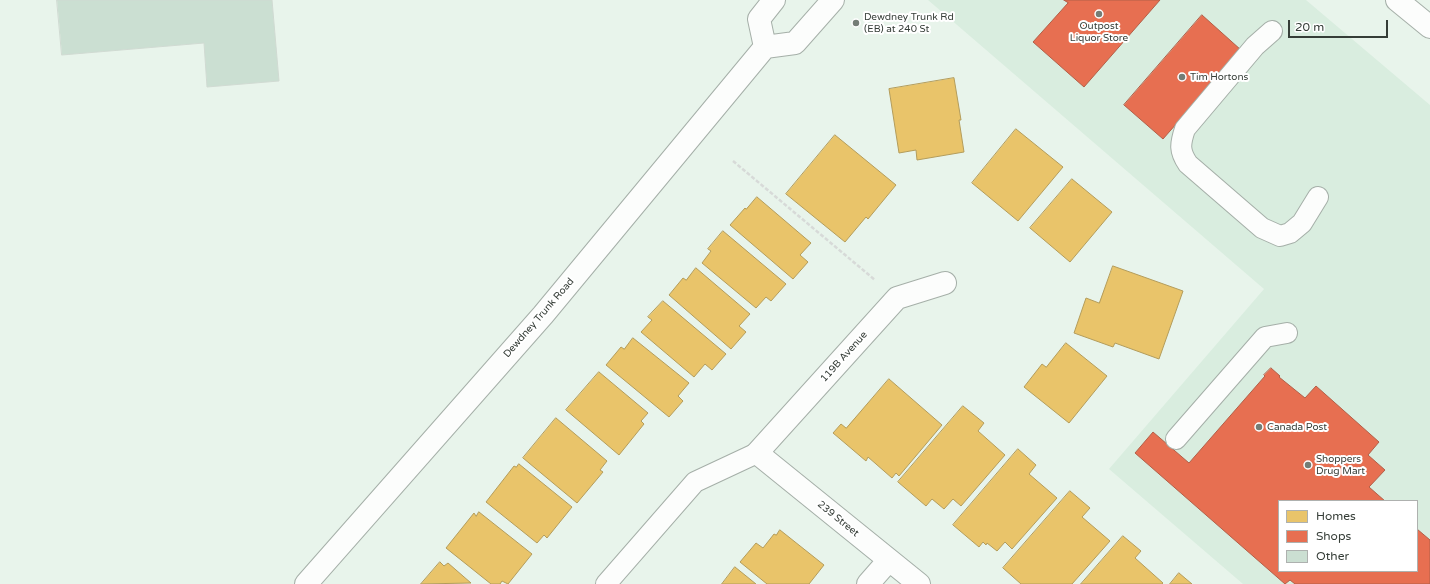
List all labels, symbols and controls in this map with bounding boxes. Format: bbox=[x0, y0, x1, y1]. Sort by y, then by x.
marker: Outpost Liquor Store bbox=[1094, 9, 1104, 19]
place label: Dewdney Trunk Rd (EB) at 240 St bbox=[864, 11, 954, 34]
scale bar bbox=[1290, 12, 1390, 38]
marker: Dewdney Trunk Rd (EB) at 240 St bbox=[851, 18, 861, 28]
place label: Outpost Liquor Store bbox=[1070, 20, 1128, 44]
text: 20 m bbox=[1295, 20, 1324, 34]
place label: Tim Hortons bbox=[1190, 71, 1248, 83]
marker: Tim Hortons bbox=[1177, 72, 1187, 82]
street label: Dewdney Trunk Road bbox=[501, 276, 577, 360]
street label: 119B Avenue bbox=[818, 329, 870, 385]
place label: Canada Post bbox=[1267, 421, 1327, 433]
marker: Canada Post bbox=[1254, 422, 1264, 432]
place label: Shoppers Drug Mart bbox=[1316, 453, 1365, 476]
marker: Shoppers Drug Mart bbox=[1303, 460, 1313, 470]
street label: 239 Street bbox=[815, 499, 861, 539]
legend bbox=[1278, 500, 1418, 572]
text: Homes bbox=[1316, 509, 1356, 523]
text: Shops bbox=[1316, 529, 1351, 543]
text: Other bbox=[1316, 549, 1349, 563]

